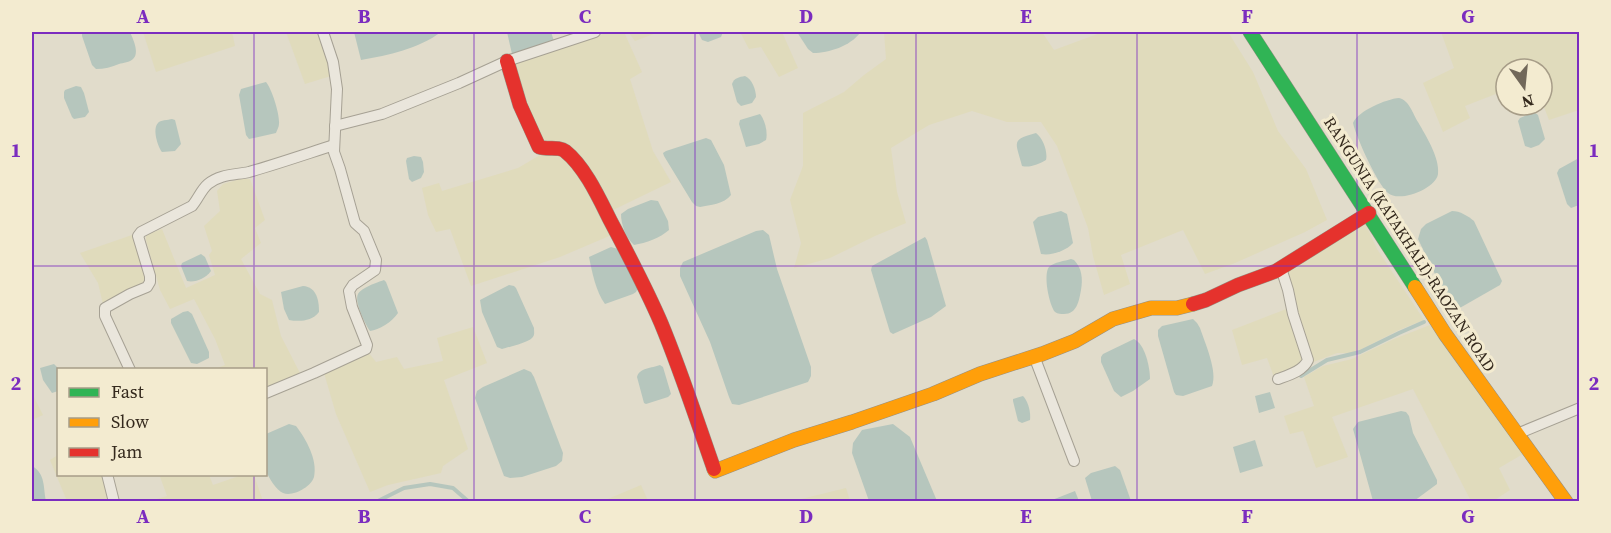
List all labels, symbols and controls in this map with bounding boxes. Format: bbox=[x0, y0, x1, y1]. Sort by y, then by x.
text: A bbox=[136, 2, 150, 30]
text: B bbox=[357, 2, 371, 30]
text: C bbox=[579, 2, 591, 30]
text: D bbox=[799, 2, 813, 30]
text: E bbox=[1020, 2, 1032, 30]
text: F bbox=[1241, 2, 1253, 30]
text: G bbox=[1461, 2, 1475, 30]
north arrow bbox=[1494, 57, 1554, 117]
text: N bbox=[1519, 89, 1536, 114]
street label: RANGUNIA (KATAKHALI)-RAOZAN ROAD bbox=[1319, 112, 1501, 376]
text: 1 bbox=[11, 136, 21, 164]
text: 1 bbox=[1589, 136, 1599, 164]
legend bbox=[57, 368, 267, 476]
text: 2 bbox=[11, 369, 22, 397]
text: 2 bbox=[1589, 369, 1600, 397]
text: Fast bbox=[111, 379, 144, 404]
text: Slow bbox=[111, 409, 149, 434]
text: Jam bbox=[110, 439, 143, 464]
text: A bbox=[136, 502, 150, 530]
text: B bbox=[357, 502, 371, 530]
text: C bbox=[579, 502, 591, 530]
text: D bbox=[799, 502, 813, 530]
text: E bbox=[1020, 502, 1032, 530]
text: F bbox=[1241, 502, 1253, 530]
text: G bbox=[1461, 502, 1475, 530]

